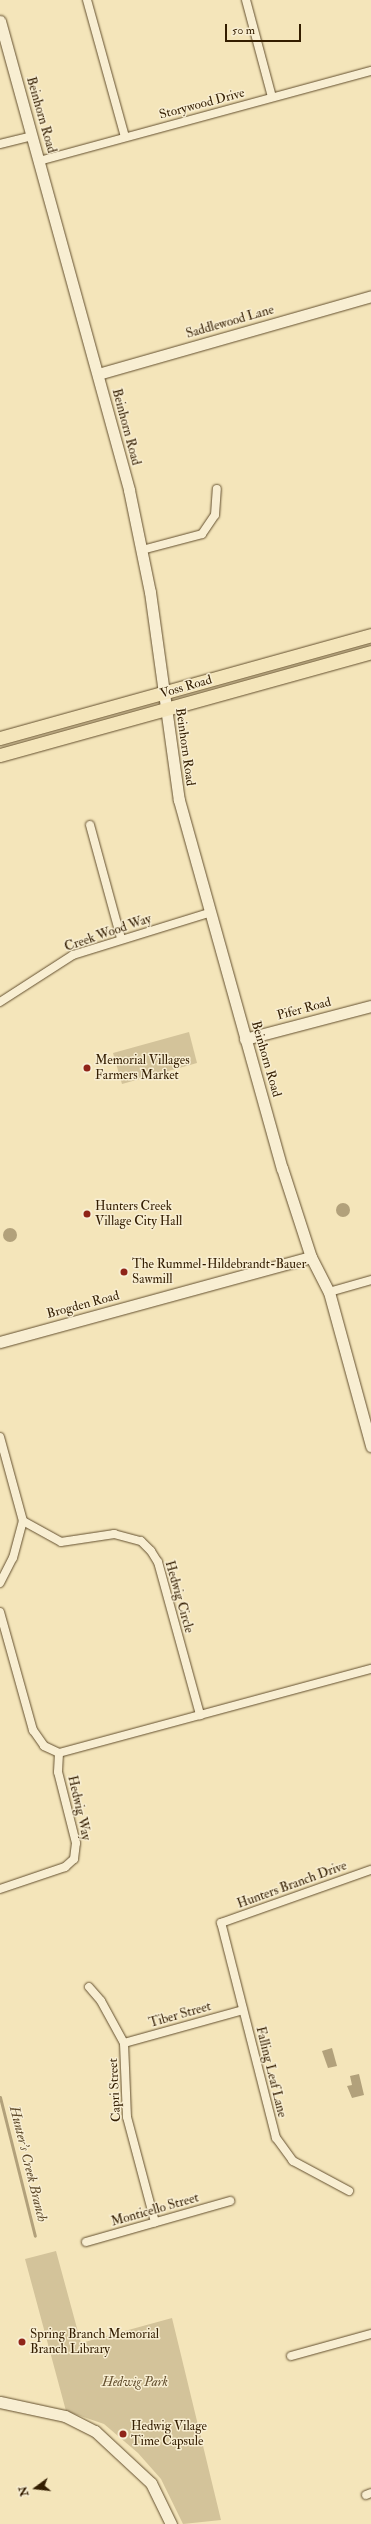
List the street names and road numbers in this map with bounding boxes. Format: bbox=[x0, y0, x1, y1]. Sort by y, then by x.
street label: Beinhorn Road bbox=[23, 75, 59, 155]
street label: Storywood Drive bbox=[158, 85, 246, 123]
street label: Saddlewood Lane bbox=[184, 302, 276, 342]
street label: Beinhorn Road bbox=[108, 387, 144, 467]
street label: Voss Road bbox=[158, 672, 214, 702]
street label: Beinhorn Road bbox=[172, 707, 198, 787]
street label: Creek Wood Way bbox=[63, 911, 153, 955]
street label: Pifer Road bbox=[275, 994, 333, 1024]
street label: Beinhorn Road bbox=[248, 1019, 284, 1099]
street label: Brogden Road bbox=[45, 1288, 121, 1322]
street label: Hedwig Circle bbox=[161, 1559, 197, 1635]
street label: Hedwig Way bbox=[64, 1774, 94, 1842]
street label: Hunters Branch Drive bbox=[235, 1858, 349, 1912]
street label: Tiber Street bbox=[147, 1999, 213, 2031]
street label: Falling Leaf Lane bbox=[252, 2025, 290, 2119]
street label: Capri Street bbox=[106, 2058, 124, 2122]
street label: Monticello Street bbox=[109, 2190, 201, 2230]

